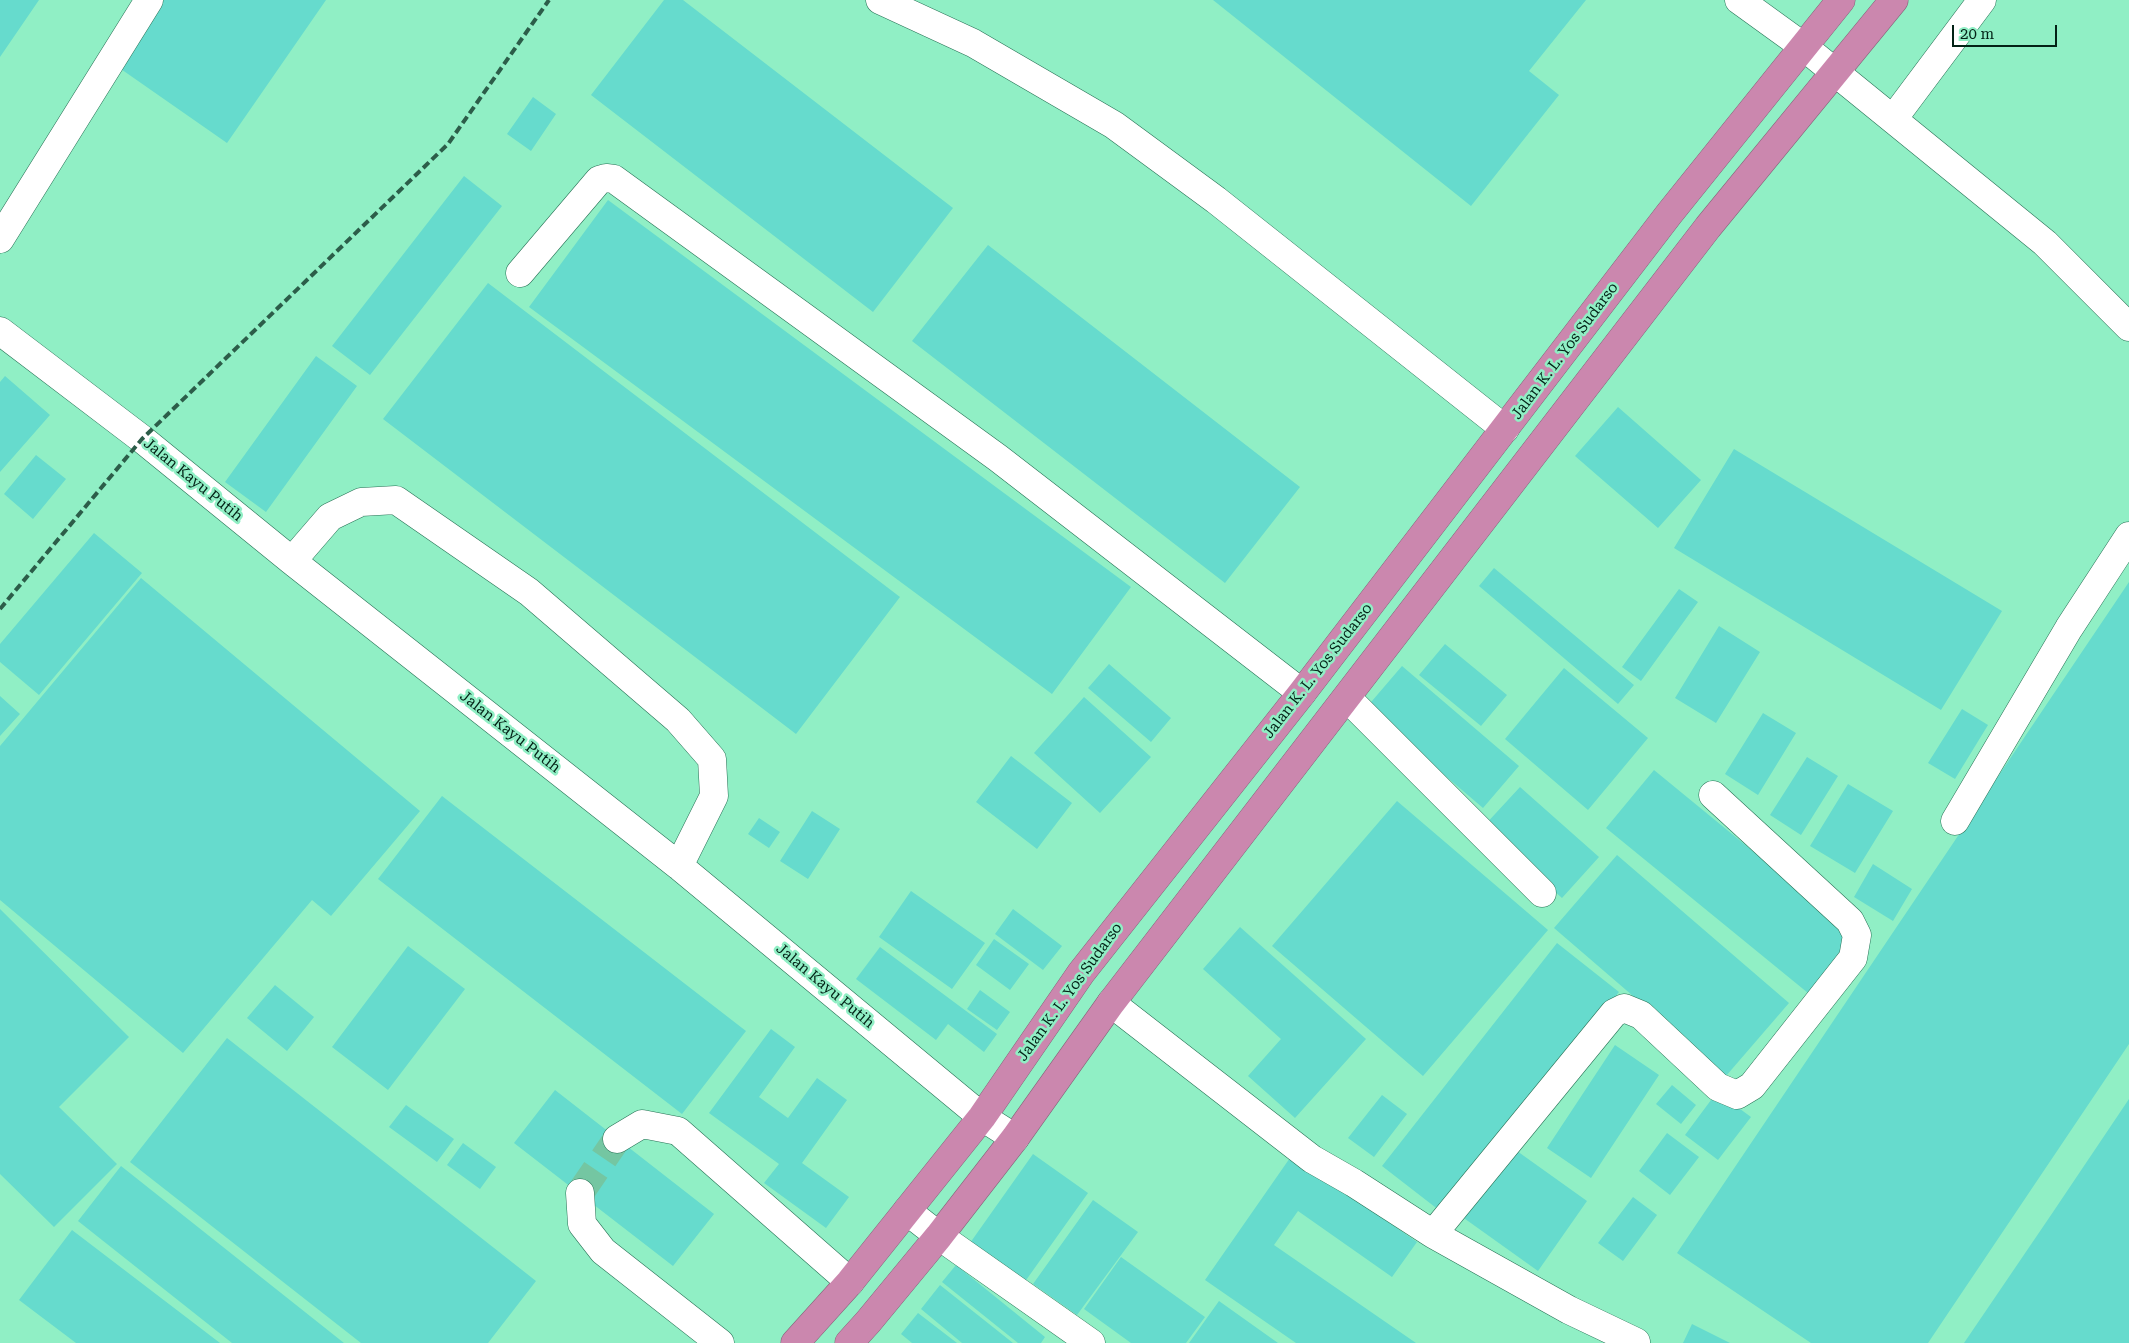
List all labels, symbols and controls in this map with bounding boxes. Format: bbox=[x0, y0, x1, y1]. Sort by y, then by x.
scale bar bbox=[1954, 15, 2059, 47]
text: 20 m bbox=[1960, 25, 1994, 43]
street label: Jalan K. L. Yos Sudarso bbox=[1508, 279, 1622, 423]
street label: Jalan Kayu Putih bbox=[140, 435, 246, 525]
street label: Jalan K. L. Yos Sudarso bbox=[1260, 600, 1376, 742]
street label: Jalan Kayu Putih bbox=[456, 687, 564, 777]
street label: Jalan K. L. Yos Sudarso bbox=[1014, 919, 1126, 1065]
street label: Jalan Kayu Putih bbox=[772, 940, 878, 1032]

